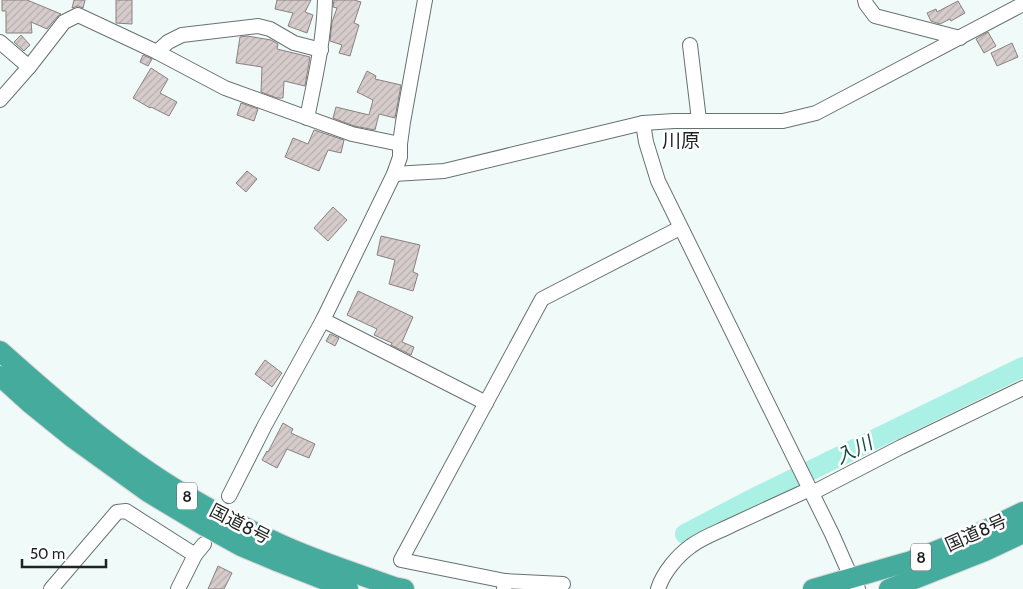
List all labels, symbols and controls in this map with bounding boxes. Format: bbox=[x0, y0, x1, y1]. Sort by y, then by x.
district label: 川原 bbox=[662, 129, 700, 152]
water label: 入川 bbox=[832, 430, 878, 469]
road number: 8 bbox=[177, 482, 197, 510]
street label: 国道8号 bbox=[206, 499, 274, 549]
street label: 国道8号 bbox=[942, 510, 1010, 556]
scale bar bbox=[22, 536, 106, 568]
road number: 8 bbox=[911, 544, 931, 570]
text: 50 m bbox=[30, 545, 65, 563]

